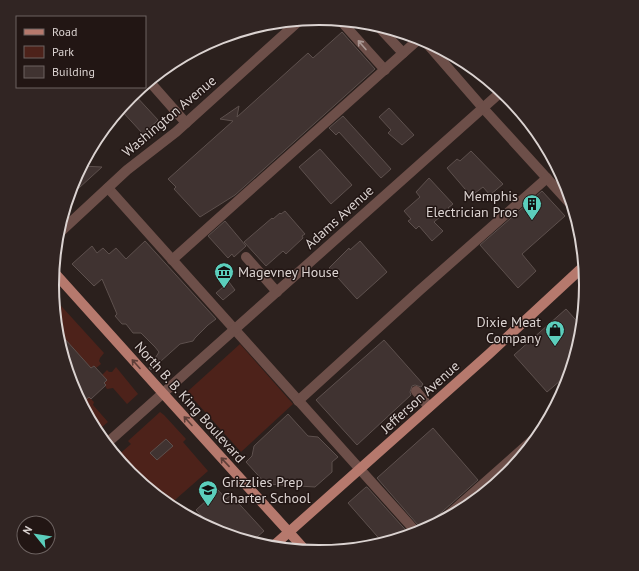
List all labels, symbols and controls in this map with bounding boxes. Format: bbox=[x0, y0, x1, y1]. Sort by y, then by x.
legend bbox=[16, 16, 146, 88]
text: Road bbox=[52, 24, 77, 39]
one-way arrow bbox=[358, 40, 367, 50]
text: Park bbox=[52, 44, 74, 59]
text: Building bbox=[52, 64, 95, 79]
street label: Washington Avenue bbox=[118, 71, 220, 161]
street label: Adams Avenue bbox=[301, 181, 377, 253]
place label: Memphis Electrician Pros bbox=[426, 187, 518, 221]
building icon: Memphis Electrician Pros bbox=[521, 193, 543, 221]
museum icon: Magevney House bbox=[213, 261, 235, 289]
place label: Magevney House bbox=[238, 263, 339, 281]
place label: Dixie Meat Company bbox=[476, 313, 541, 347]
shop icon: Dixie Meat Company bbox=[544, 319, 566, 347]
street label: North B. B. King Boulevard bbox=[131, 338, 249, 466]
street label: Jefferson Avenue bbox=[376, 357, 463, 438]
one-way arrow bbox=[132, 359, 141, 370]
one-way arrow bbox=[183, 416, 192, 426]
one-way arrow bbox=[221, 457, 230, 467]
place label: Grizzlies Prep Charter School bbox=[222, 473, 310, 507]
school or university icon: Grizzlies Prep Charter School bbox=[197, 479, 219, 507]
north arrow bbox=[16, 515, 56, 555]
text: N bbox=[19, 523, 35, 537]

